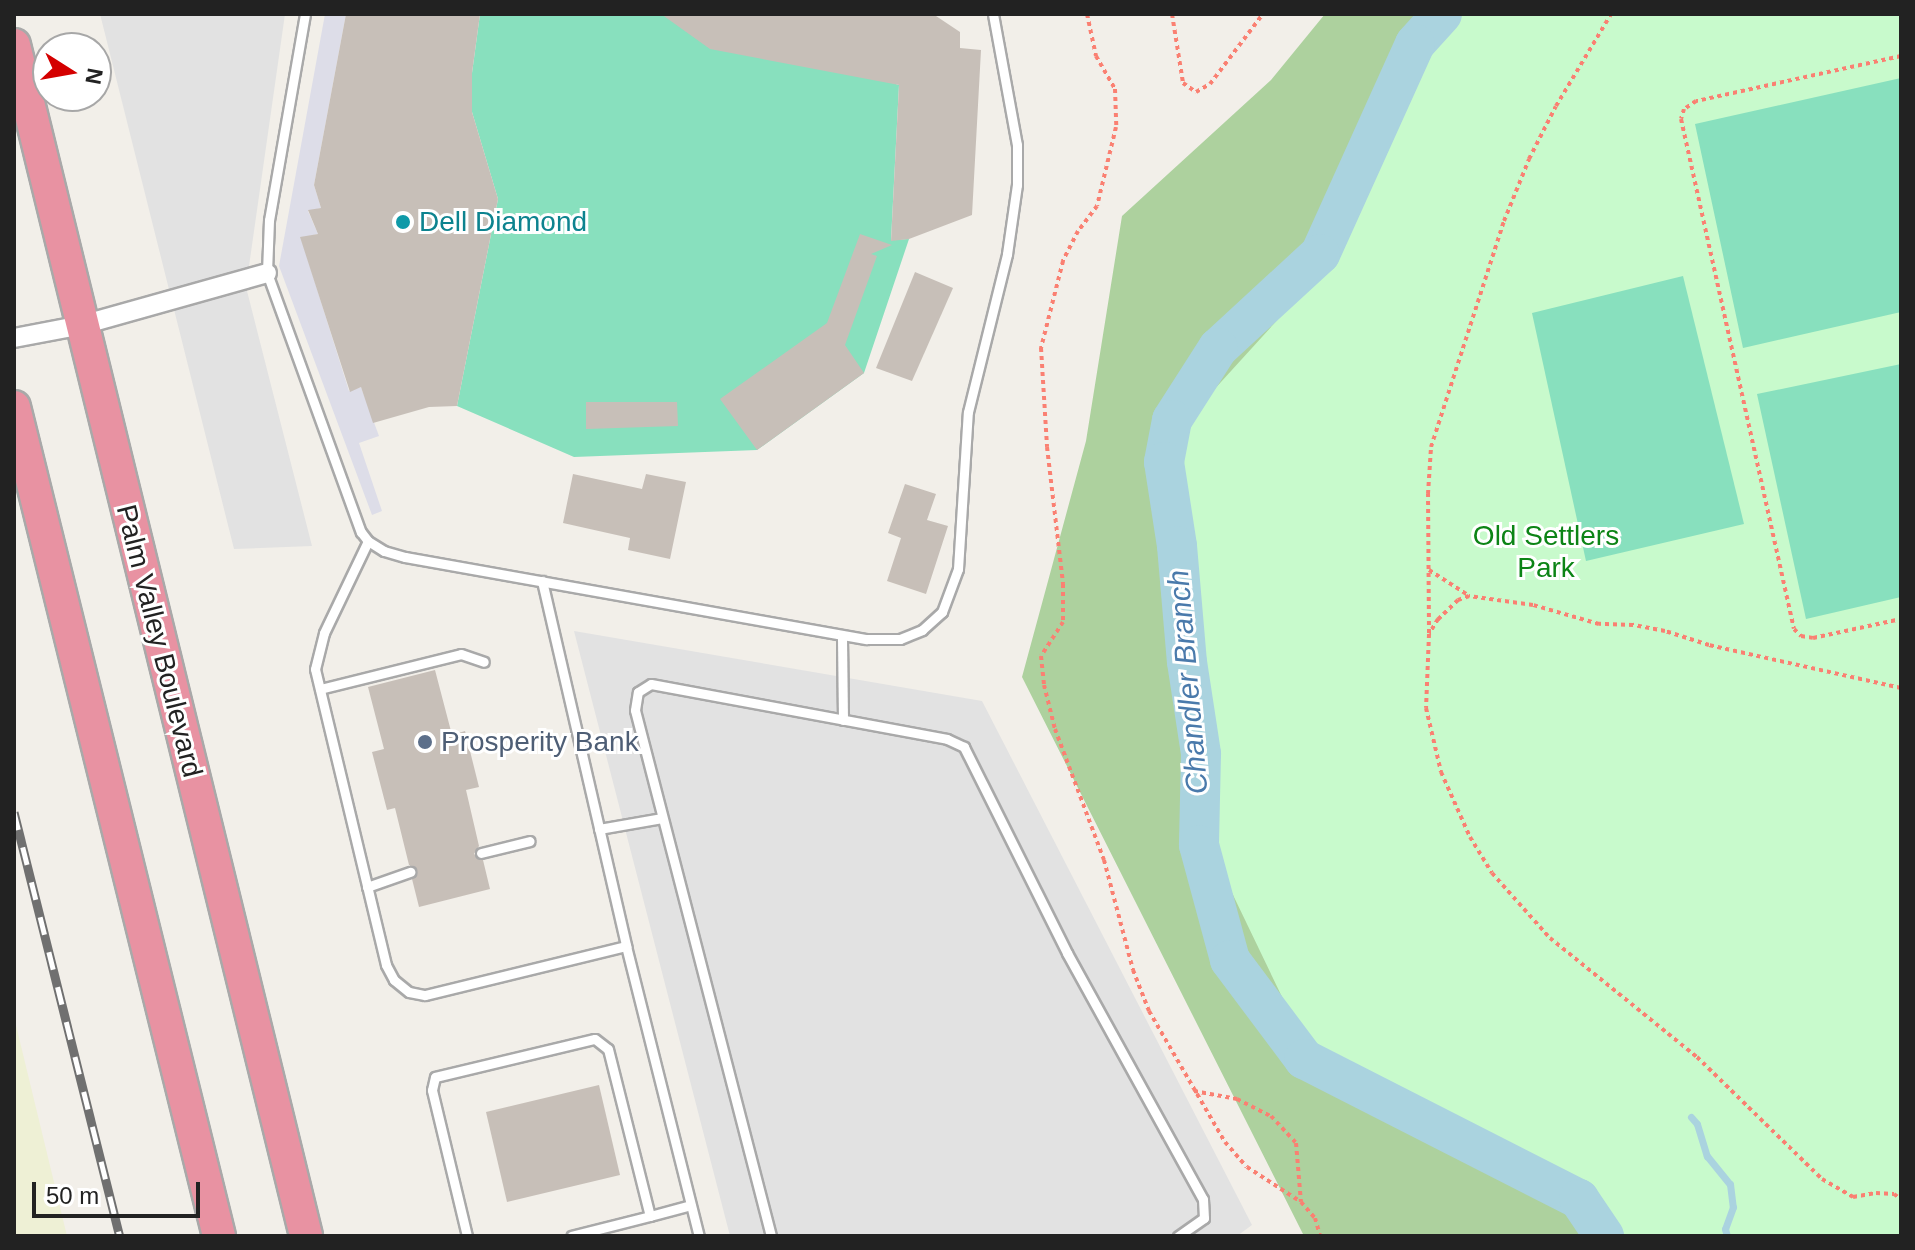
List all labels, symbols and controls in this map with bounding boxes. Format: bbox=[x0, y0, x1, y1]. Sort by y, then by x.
north arrow bbox=[32, 32, 112, 112]
text: N bbox=[80, 66, 108, 86]
place label: Dell Diamond bbox=[419, 205, 587, 239]
marker: Dell Diamond bbox=[394, 213, 412, 231]
street label: Palm Valley Boulevard bbox=[109, 501, 209, 781]
park label: Old Settlers Park bbox=[1473, 519, 1619, 585]
water label: Chandler Branch bbox=[1160, 568, 1216, 796]
place label: Prosperity Bank bbox=[441, 725, 639, 759]
marker: Prosperity Bank bbox=[416, 733, 434, 751]
scale bar bbox=[36, 1166, 204, 1216]
text: 50 m bbox=[46, 1182, 99, 1209]

